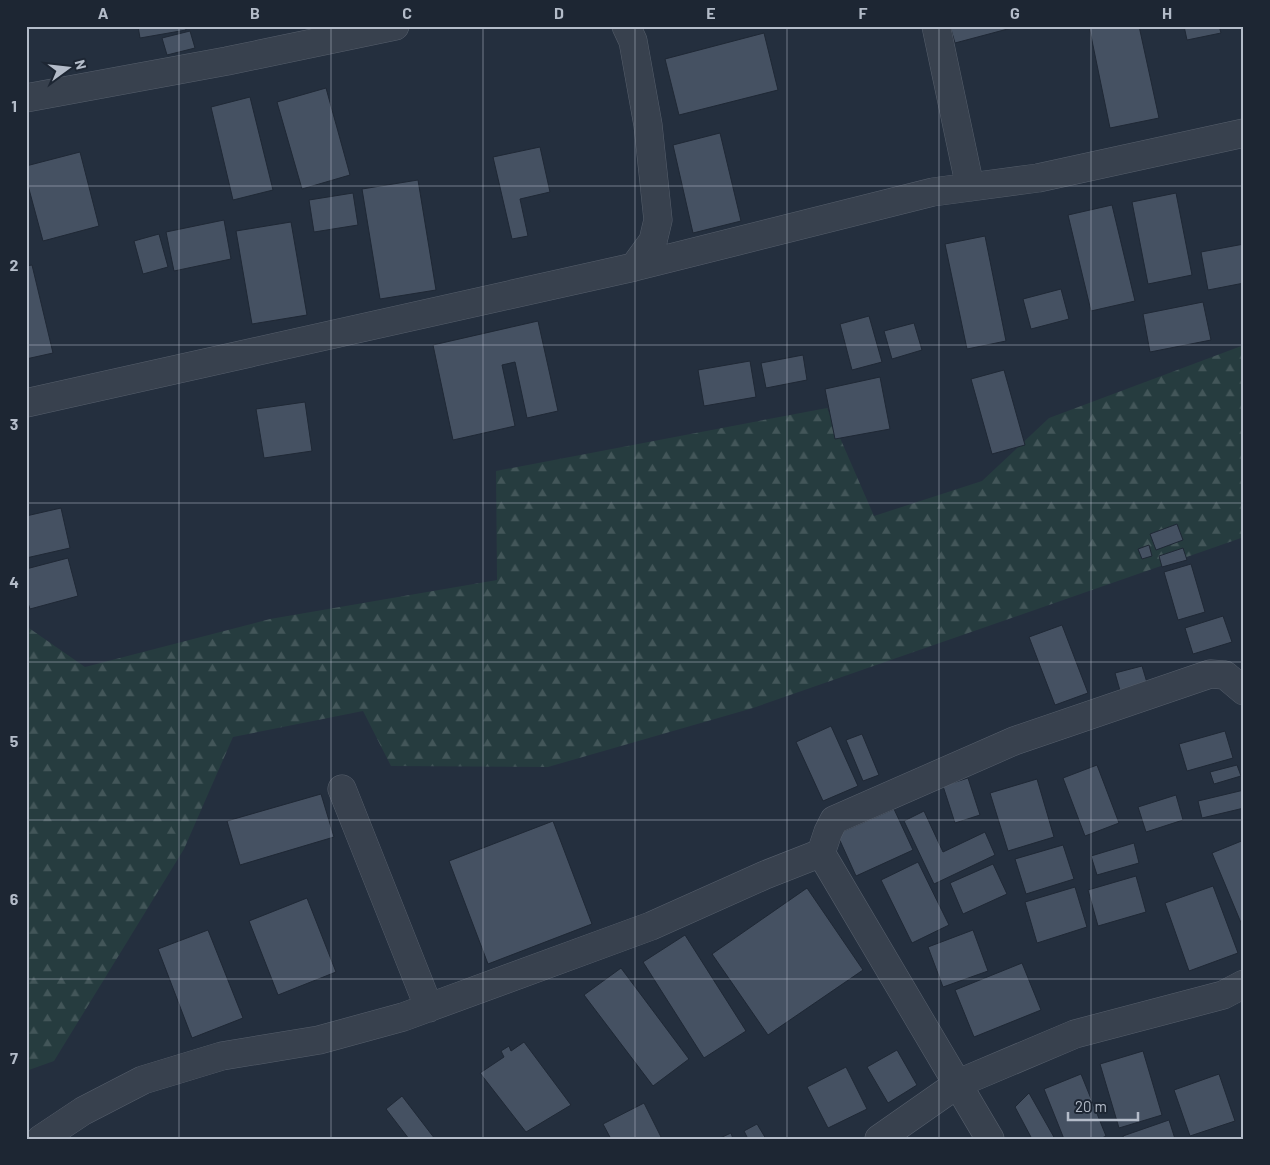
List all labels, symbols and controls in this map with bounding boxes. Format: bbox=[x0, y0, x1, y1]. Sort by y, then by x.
text: A bbox=[98, 3, 109, 22]
text: B bbox=[250, 3, 260, 22]
text: C bbox=[402, 3, 412, 22]
text: D bbox=[554, 3, 564, 22]
text: E bbox=[706, 3, 716, 22]
text: F bbox=[859, 3, 868, 22]
text: G bbox=[1010, 3, 1020, 22]
text: H bbox=[1162, 3, 1172, 22]
north arrow bbox=[42, 42, 92, 92]
text: N bbox=[72, 58, 90, 71]
text: 1 bbox=[11, 96, 17, 115]
text: 2 bbox=[10, 255, 19, 274]
text: 3 bbox=[10, 414, 18, 433]
text: 4 bbox=[9, 572, 19, 591]
text: 5 bbox=[10, 731, 19, 750]
text: 6 bbox=[10, 889, 19, 908]
text: 7 bbox=[10, 1048, 18, 1067]
scale bar bbox=[1068, 1090, 1138, 1122]
text: 20 m bbox=[1075, 1097, 1107, 1115]

